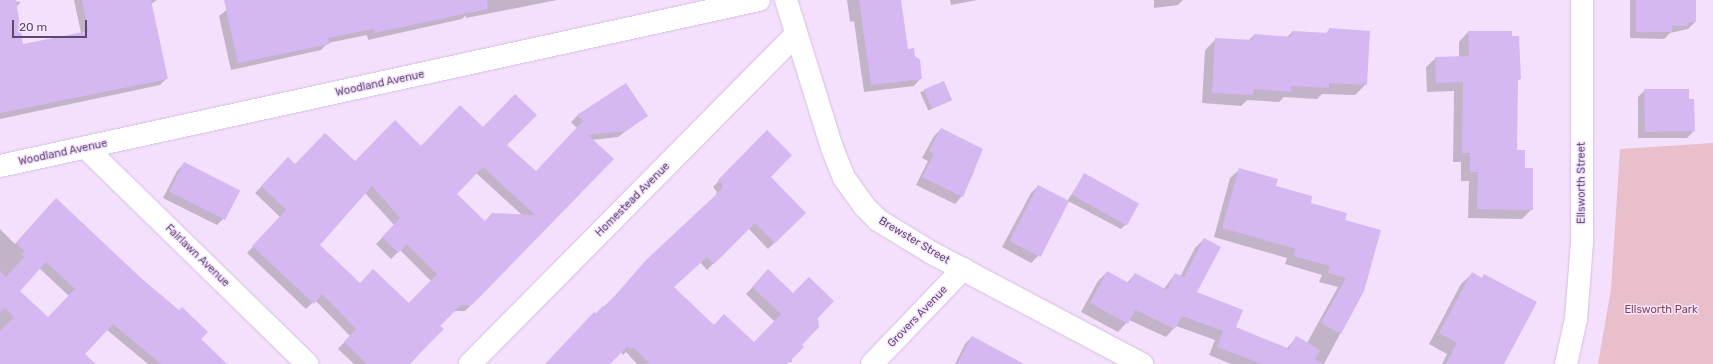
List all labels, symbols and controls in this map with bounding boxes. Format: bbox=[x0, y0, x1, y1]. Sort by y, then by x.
scale bar bbox=[14, 12, 89, 38]
text: 20 m bbox=[19, 20, 47, 34]
street label: Woodland Avenue bbox=[334, 68, 426, 100]
street label: Woodland Avenue bbox=[17, 137, 109, 169]
street label: Ellsworth Street bbox=[1575, 142, 1589, 224]
street label: Homestead Avenue bbox=[593, 160, 673, 240]
street label: Brewster Street bbox=[876, 215, 952, 267]
street label: Fairlawn Avenue bbox=[162, 222, 232, 290]
street label: Grovers Avenue bbox=[885, 283, 951, 351]
park label: Ellsworth Park bbox=[1624, 303, 1698, 317]

